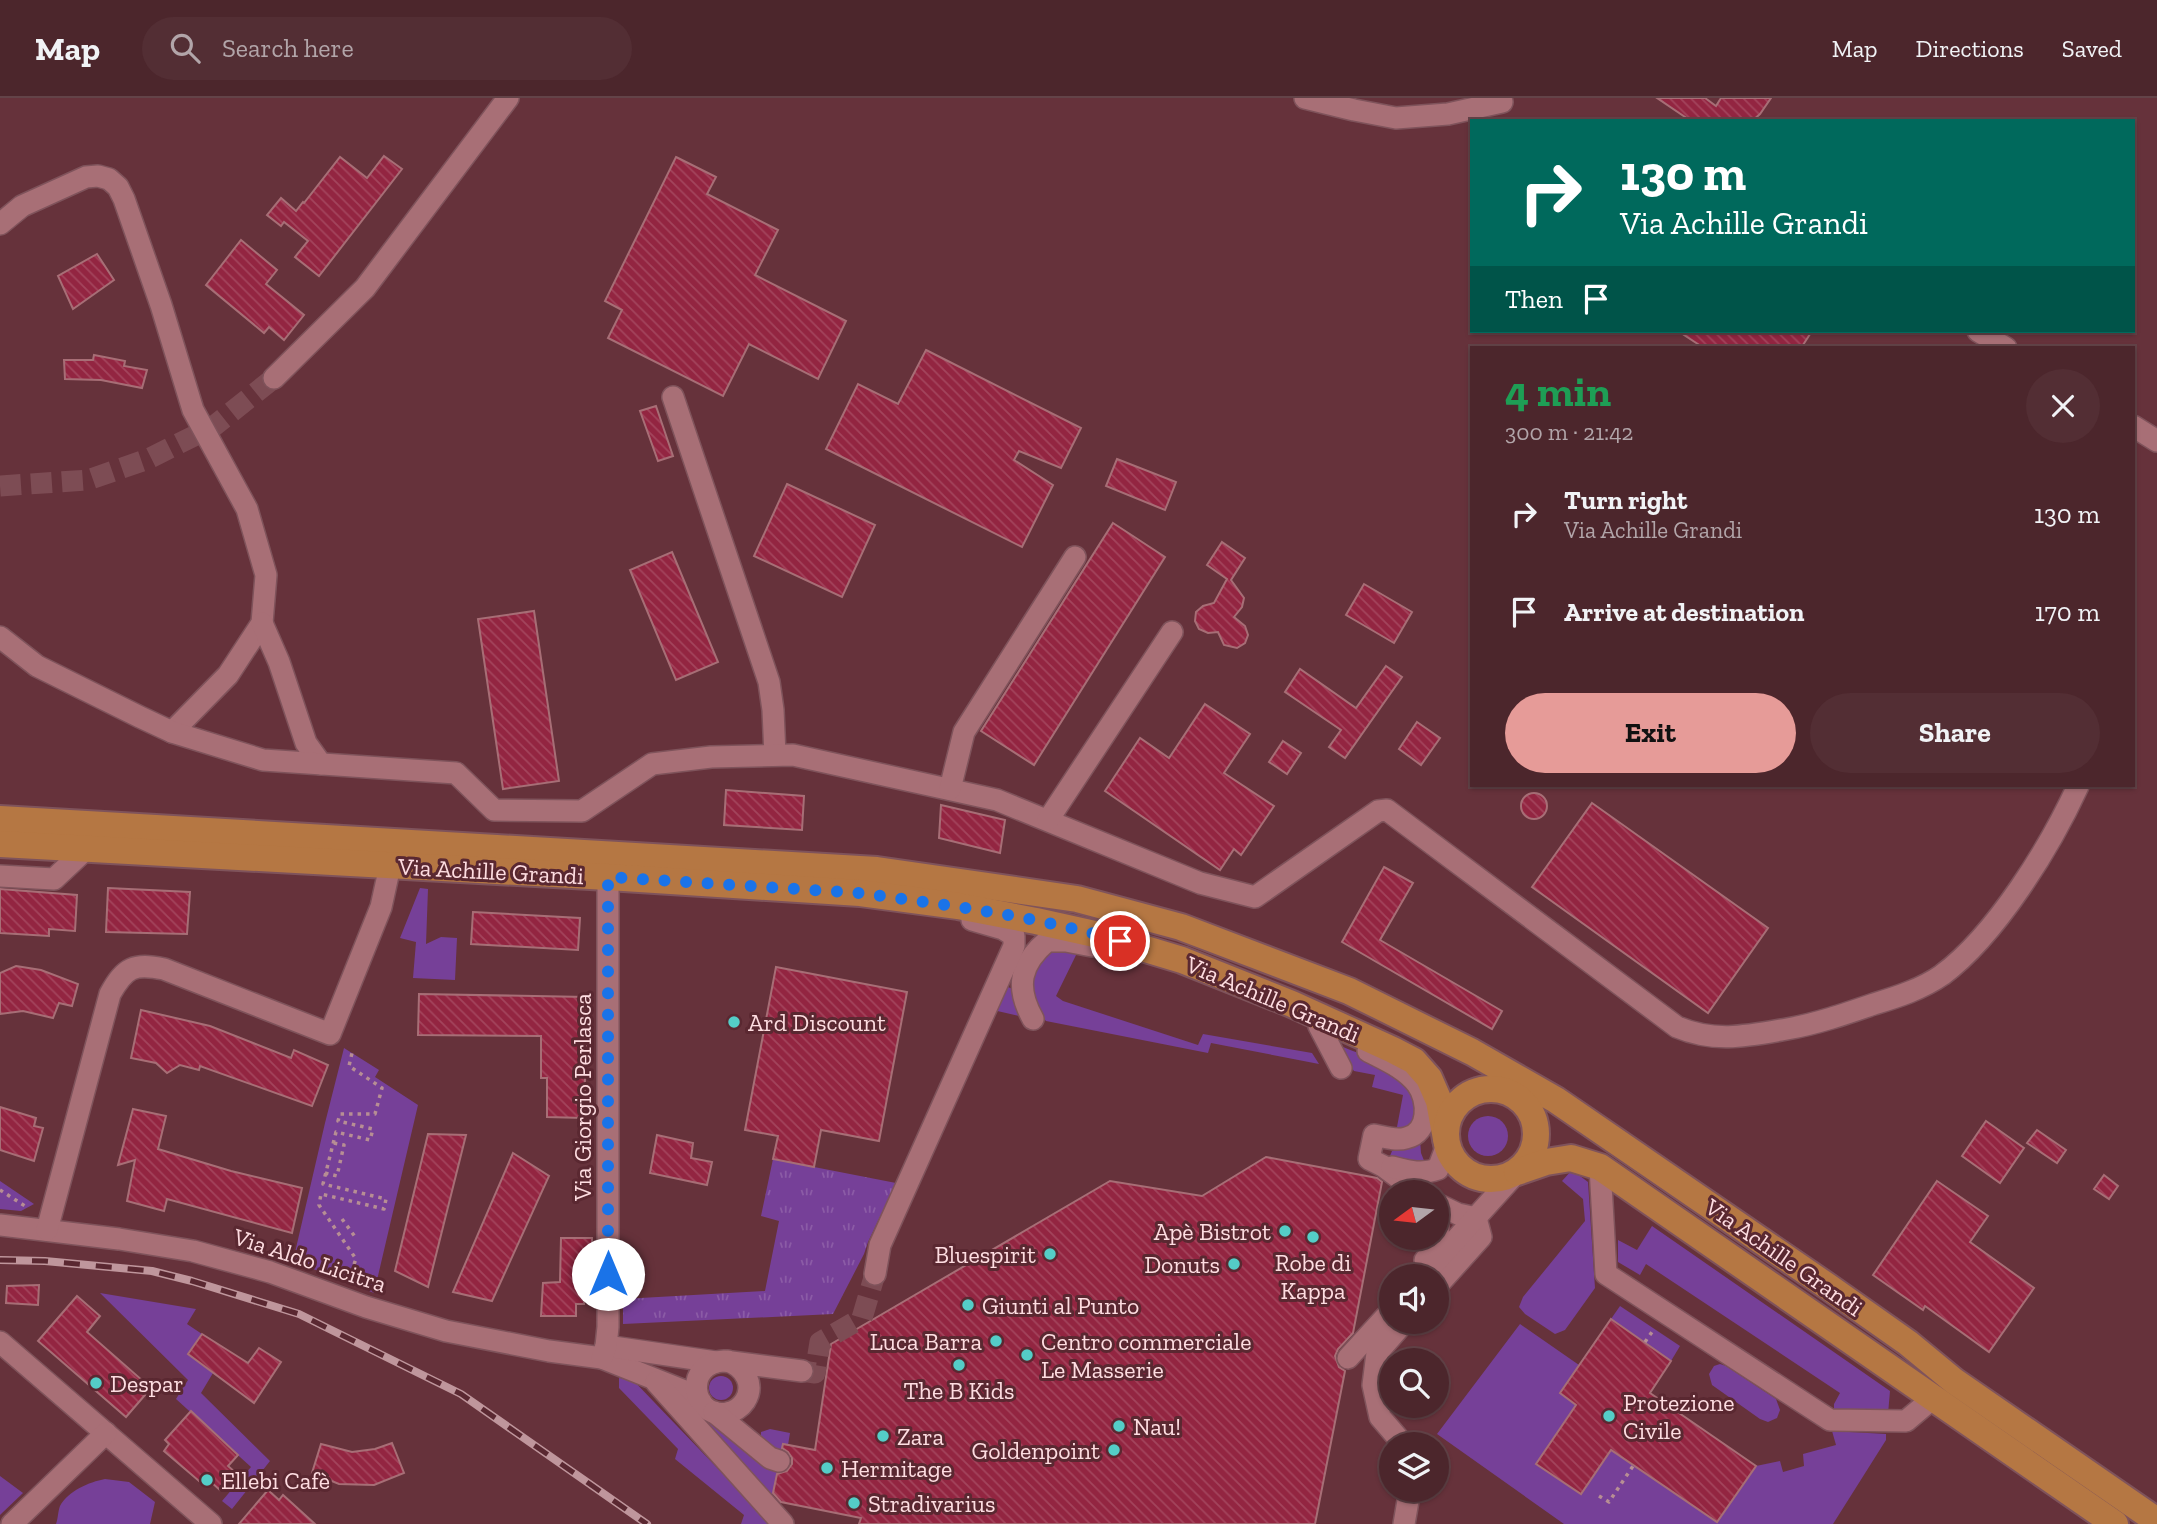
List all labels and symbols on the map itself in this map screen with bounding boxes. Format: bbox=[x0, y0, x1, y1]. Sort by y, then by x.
street label: Via Achille Grandi bbox=[396, 852, 585, 890]
pin bbox=[1090, 911, 1150, 971]
street label: Via Achille Grandi bbox=[1181, 949, 1365, 1049]
street label: Via Giorgio Perlasca bbox=[568, 993, 597, 1202]
place label: Ard Discount bbox=[748, 1008, 886, 1037]
marker: Ard Discount bbox=[726, 1014, 742, 1030]
north arrow bbox=[1379, 1180, 1449, 1250]
street label: Via Achille Grandi bbox=[1699, 1191, 1869, 1322]
place label: Apè Bistrot bbox=[1154, 1217, 1271, 1246]
street label: Via Aldo Licitra bbox=[229, 1221, 391, 1299]
marker: Apè Bistrot bbox=[1277, 1223, 1293, 1239]
marker: Robe di Kappa bbox=[1305, 1229, 1321, 1245]
position arrow bbox=[571, 1237, 645, 1311]
place label: Bluespirit bbox=[934, 1240, 1036, 1269]
marker: Bluespirit bbox=[1042, 1246, 1058, 1262]
place label: Robe di Kappa bbox=[1275, 1248, 1351, 1305]
place label: Donuts bbox=[1144, 1250, 1220, 1279]
marker: Donuts bbox=[1226, 1256, 1242, 1272]
place label: Giunti al Punto bbox=[982, 1291, 1139, 1320]
marker: Giunti al Punto bbox=[960, 1297, 976, 1313]
place label: Luca Barra bbox=[870, 1327, 982, 1356]
place label: Centro commerciale Le Masserie bbox=[1041, 1327, 1252, 1384]
marker: Luca Barra bbox=[988, 1333, 1004, 1349]
marker: Centro commerciale Le Masserie bbox=[1019, 1347, 1035, 1363]
marker: The B Kids bbox=[951, 1357, 967, 1373]
place label: Despar bbox=[110, 1369, 184, 1398]
marker: Despar bbox=[88, 1375, 104, 1391]
place label: The B Kids bbox=[904, 1376, 1014, 1405]
place label: Protezione Civile bbox=[1623, 1388, 1735, 1445]
marker: Protezione Civile bbox=[1601, 1408, 1617, 1424]
place label: Nau! bbox=[1133, 1412, 1181, 1441]
marker: Nau! bbox=[1111, 1418, 1127, 1434]
place label: Zara bbox=[897, 1422, 945, 1451]
marker: Zara bbox=[875, 1428, 891, 1444]
place label: Goldenpoint bbox=[972, 1436, 1100, 1465]
marker: Goldenpoint bbox=[1106, 1442, 1122, 1458]
place label: Hermitage bbox=[841, 1454, 952, 1483]
marker: Hermitage bbox=[819, 1460, 835, 1476]
place label: Ellebi Cafè bbox=[221, 1466, 330, 1495]
marker: Ellebi Cafè bbox=[199, 1472, 215, 1488]
place label: Stradivarius bbox=[868, 1489, 996, 1518]
marker: Stradivarius bbox=[846, 1495, 862, 1511]

